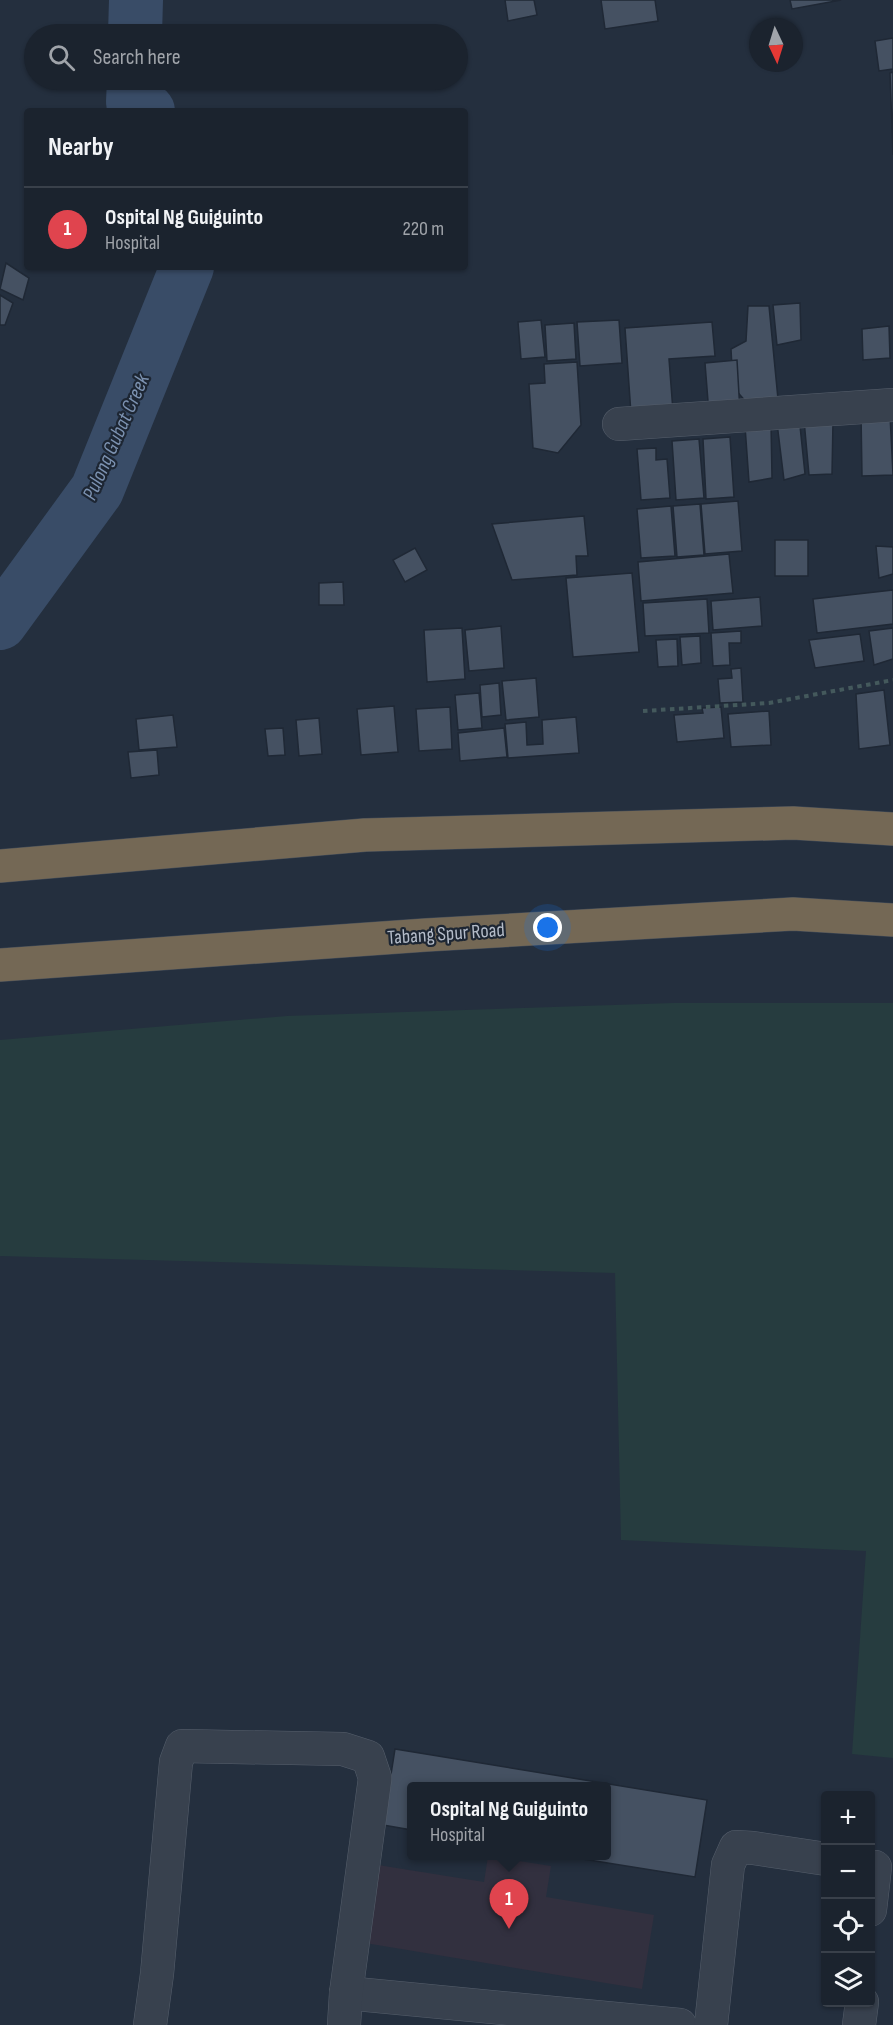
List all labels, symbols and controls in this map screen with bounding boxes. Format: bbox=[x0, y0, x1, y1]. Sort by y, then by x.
north arrow bbox=[749, 18, 803, 72]
search box bbox=[24, 24, 468, 90]
icon: search bbox=[45, 41, 78, 74]
text: Search here bbox=[93, 44, 180, 71]
text: Nearby bbox=[48, 132, 114, 163]
text: Ospital Ng Guiguinto bbox=[105, 204, 263, 231]
text: 1 bbox=[64, 217, 71, 241]
text: 220 m bbox=[403, 217, 444, 241]
text: Hospital bbox=[105, 231, 160, 255]
water label: Pulong Gubat Creek bbox=[77, 369, 155, 504]
your location bbox=[533, 913, 562, 942]
street label: Tabang Spur Road bbox=[386, 918, 506, 950]
popup bbox=[407, 1782, 611, 1860]
map controls bbox=[821, 1791, 875, 2007]
button: + bbox=[821, 1791, 875, 1845]
text: Ospital Ng Guiguinto bbox=[430, 1796, 588, 1823]
text: Hospital bbox=[430, 1823, 485, 1847]
button: − bbox=[821, 1845, 875, 1899]
pin: 1 bbox=[490, 1880, 528, 1929]
button: locate bbox=[821, 1899, 875, 1953]
button: layers bbox=[821, 1953, 875, 2007]

